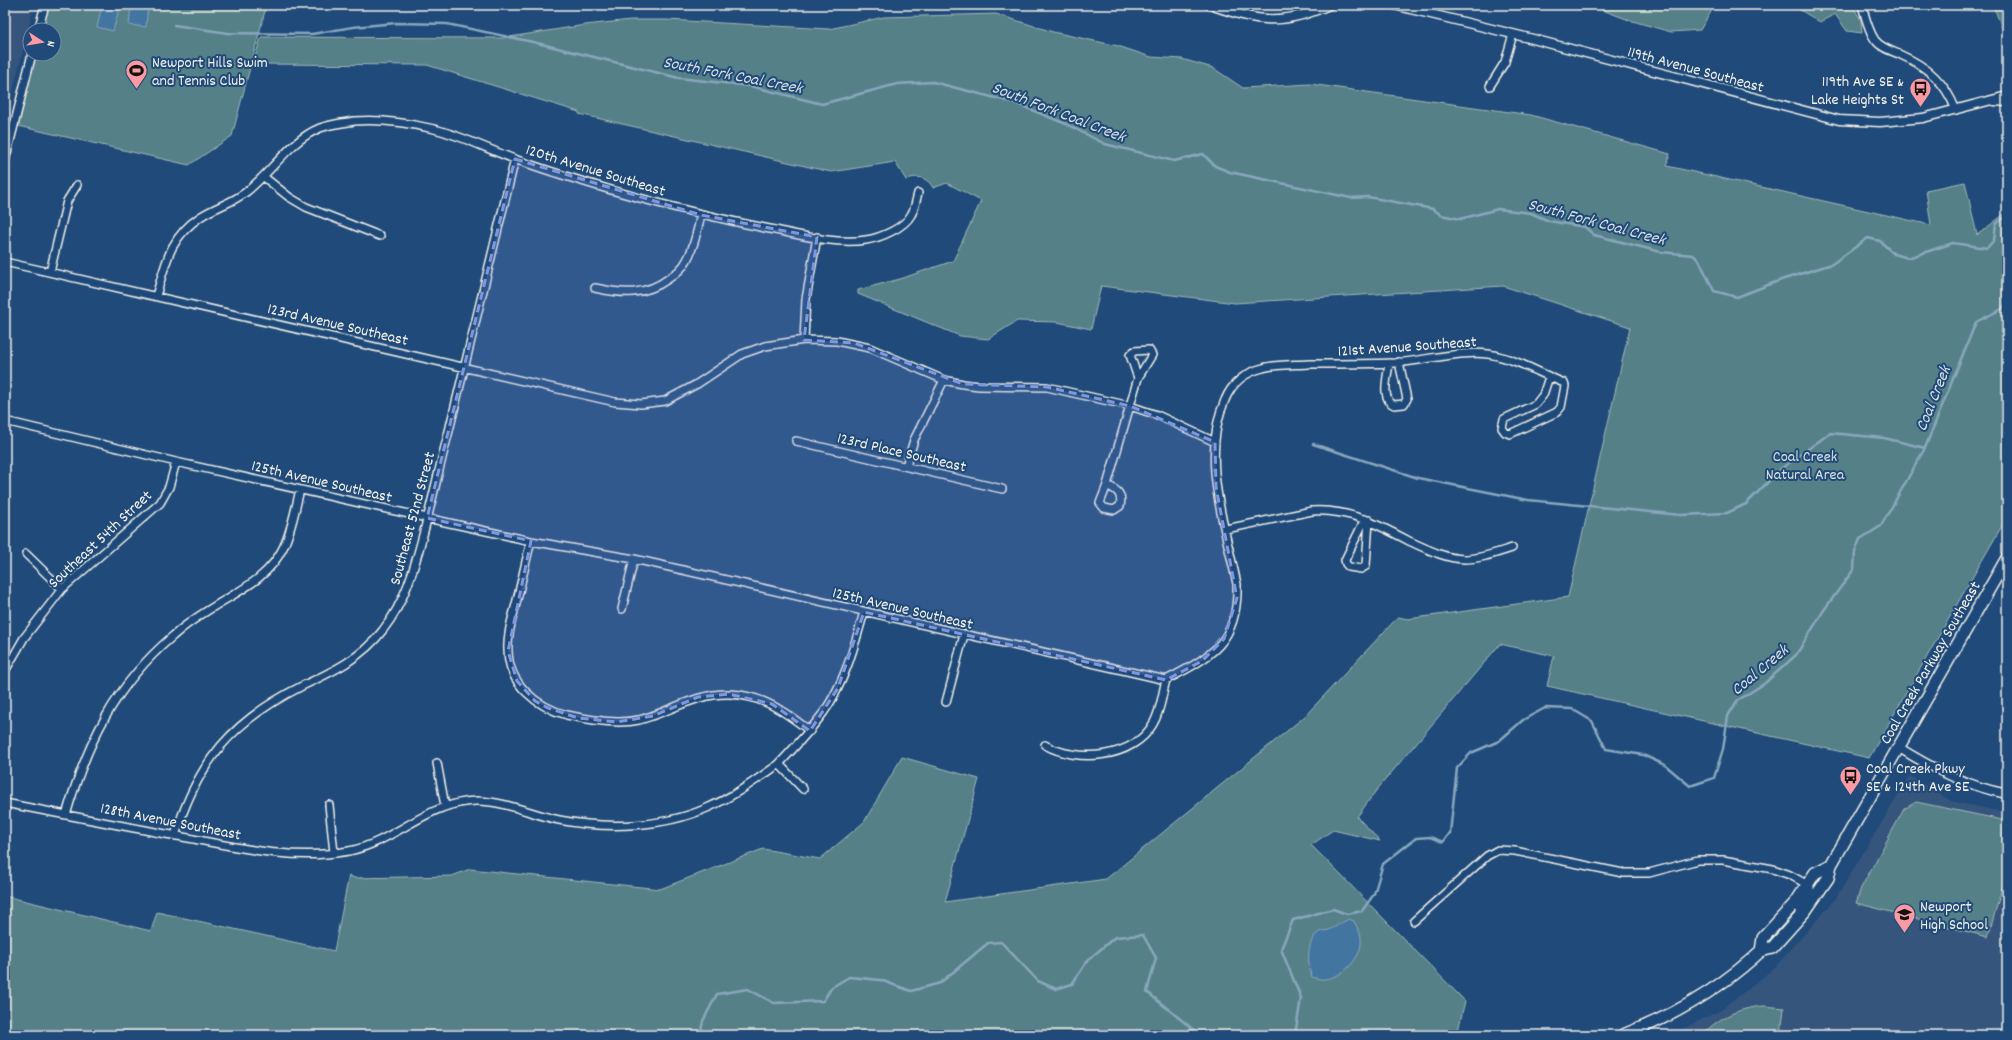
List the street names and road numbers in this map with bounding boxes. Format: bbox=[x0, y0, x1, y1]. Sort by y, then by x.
street label: 119th Avenue Southeast bbox=[1625, 41, 1766, 100]
street label: 120th Avenue Southeast bbox=[523, 139, 668, 204]
street label: 123rd Avenue Southeast bbox=[265, 298, 410, 353]
street label: 121st Avenue Southeast bbox=[1337, 331, 1478, 364]
street label: 123rd Place Southeast bbox=[835, 427, 968, 479]
street label: Southeast 52nd Street bbox=[385, 449, 442, 588]
street label: 125th Avenue Southeast bbox=[249, 455, 394, 510]
street label: Southeast 54th Street bbox=[44, 485, 158, 594]
street label: Coal Creek Parkway Southeast bbox=[1875, 577, 1987, 749]
street label: 125th Avenue Southeast bbox=[830, 582, 975, 637]
street label: 128th Avenue Southeast bbox=[98, 798, 243, 847]

